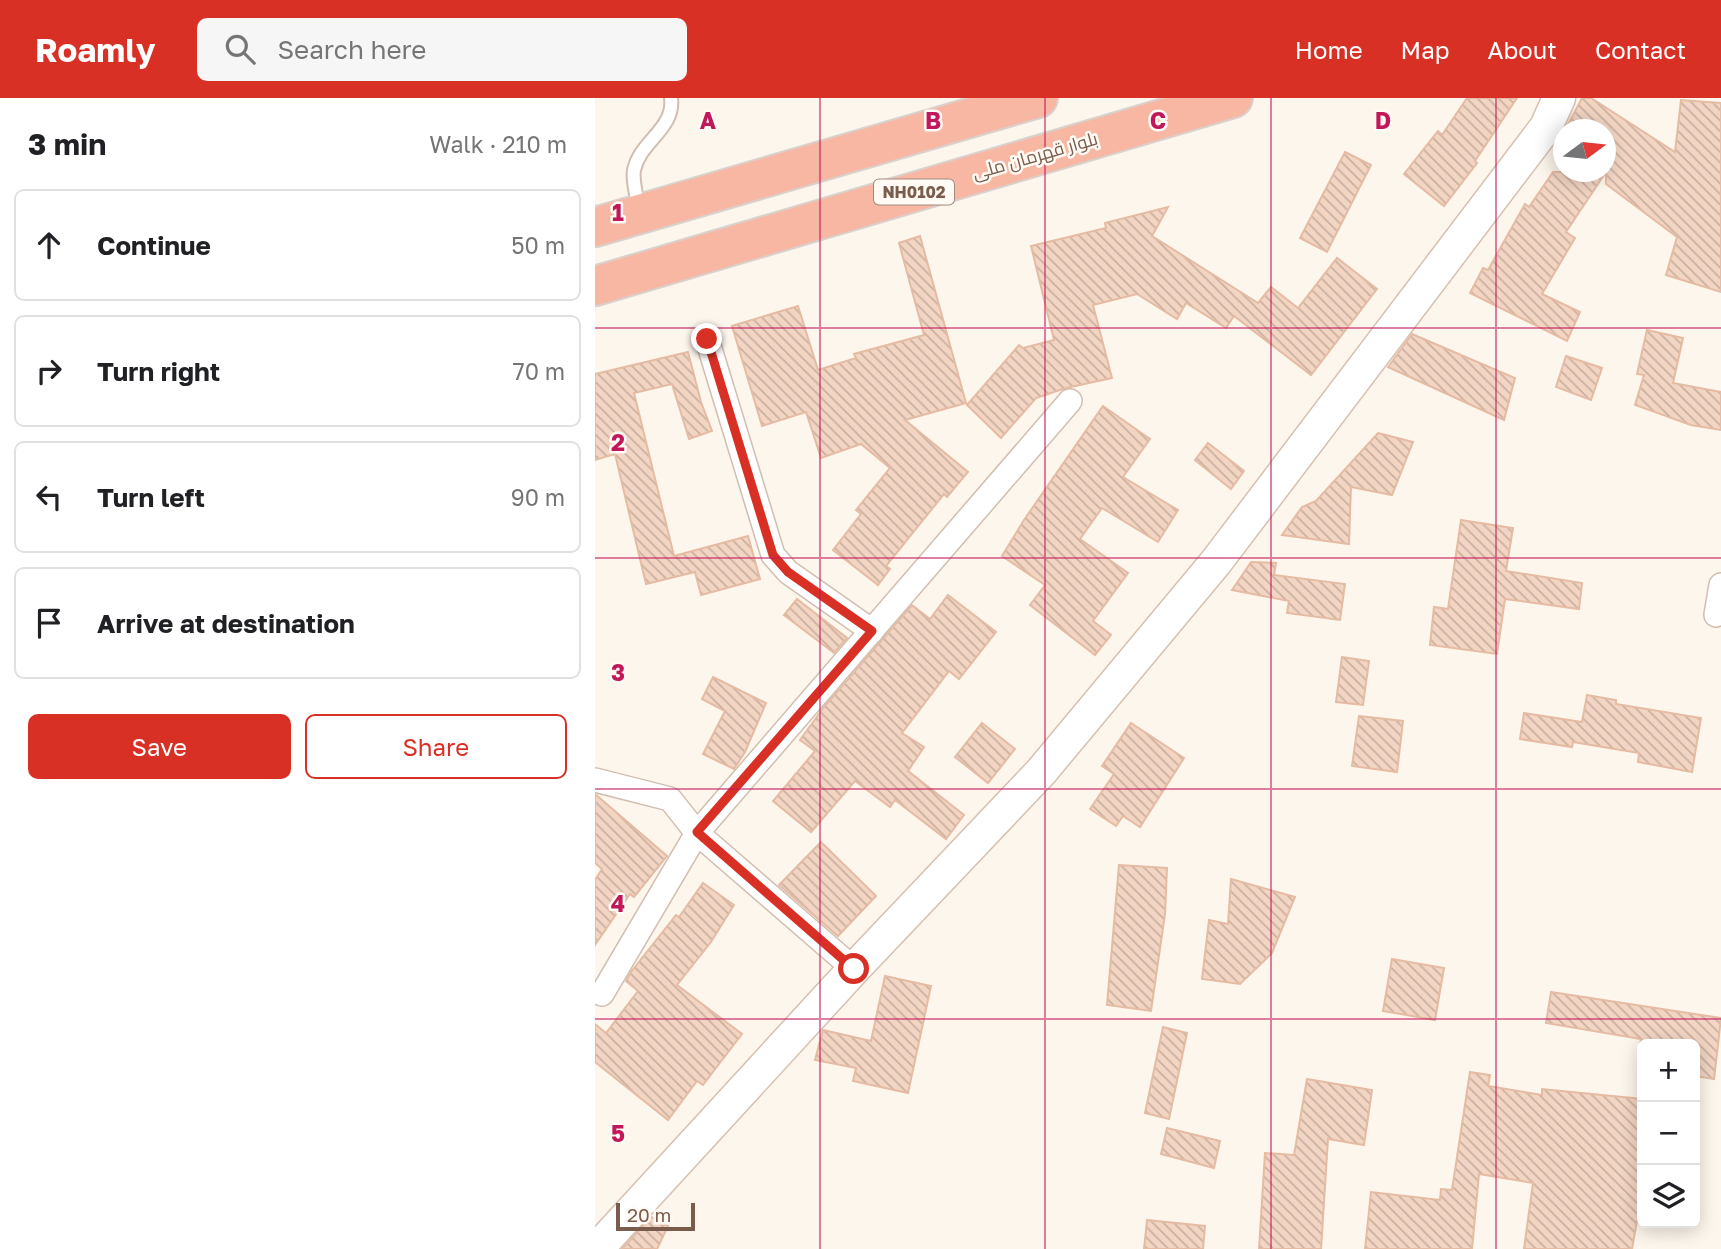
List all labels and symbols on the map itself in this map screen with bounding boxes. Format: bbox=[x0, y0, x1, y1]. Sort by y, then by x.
text: A bbox=[700, 106, 717, 134]
text: B bbox=[925, 106, 941, 134]
text: C bbox=[1150, 106, 1166, 134]
text: D bbox=[1375, 106, 1391, 134]
north arrow bbox=[1553, 119, 1616, 182]
street label: بلوار قهرمان ملی bbox=[970, 127, 1100, 184]
road number: NH0102 bbox=[874, 180, 954, 204]
text: 1 bbox=[612, 198, 624, 226]
route end bbox=[691, 323, 722, 354]
text: 2 bbox=[611, 428, 625, 456]
text: 3 bbox=[611, 658, 625, 686]
text: 4 bbox=[611, 889, 625, 917]
route start bbox=[838, 953, 869, 984]
text: 5 bbox=[611, 1119, 625, 1147]
scale bar bbox=[616, 1200, 695, 1232]

